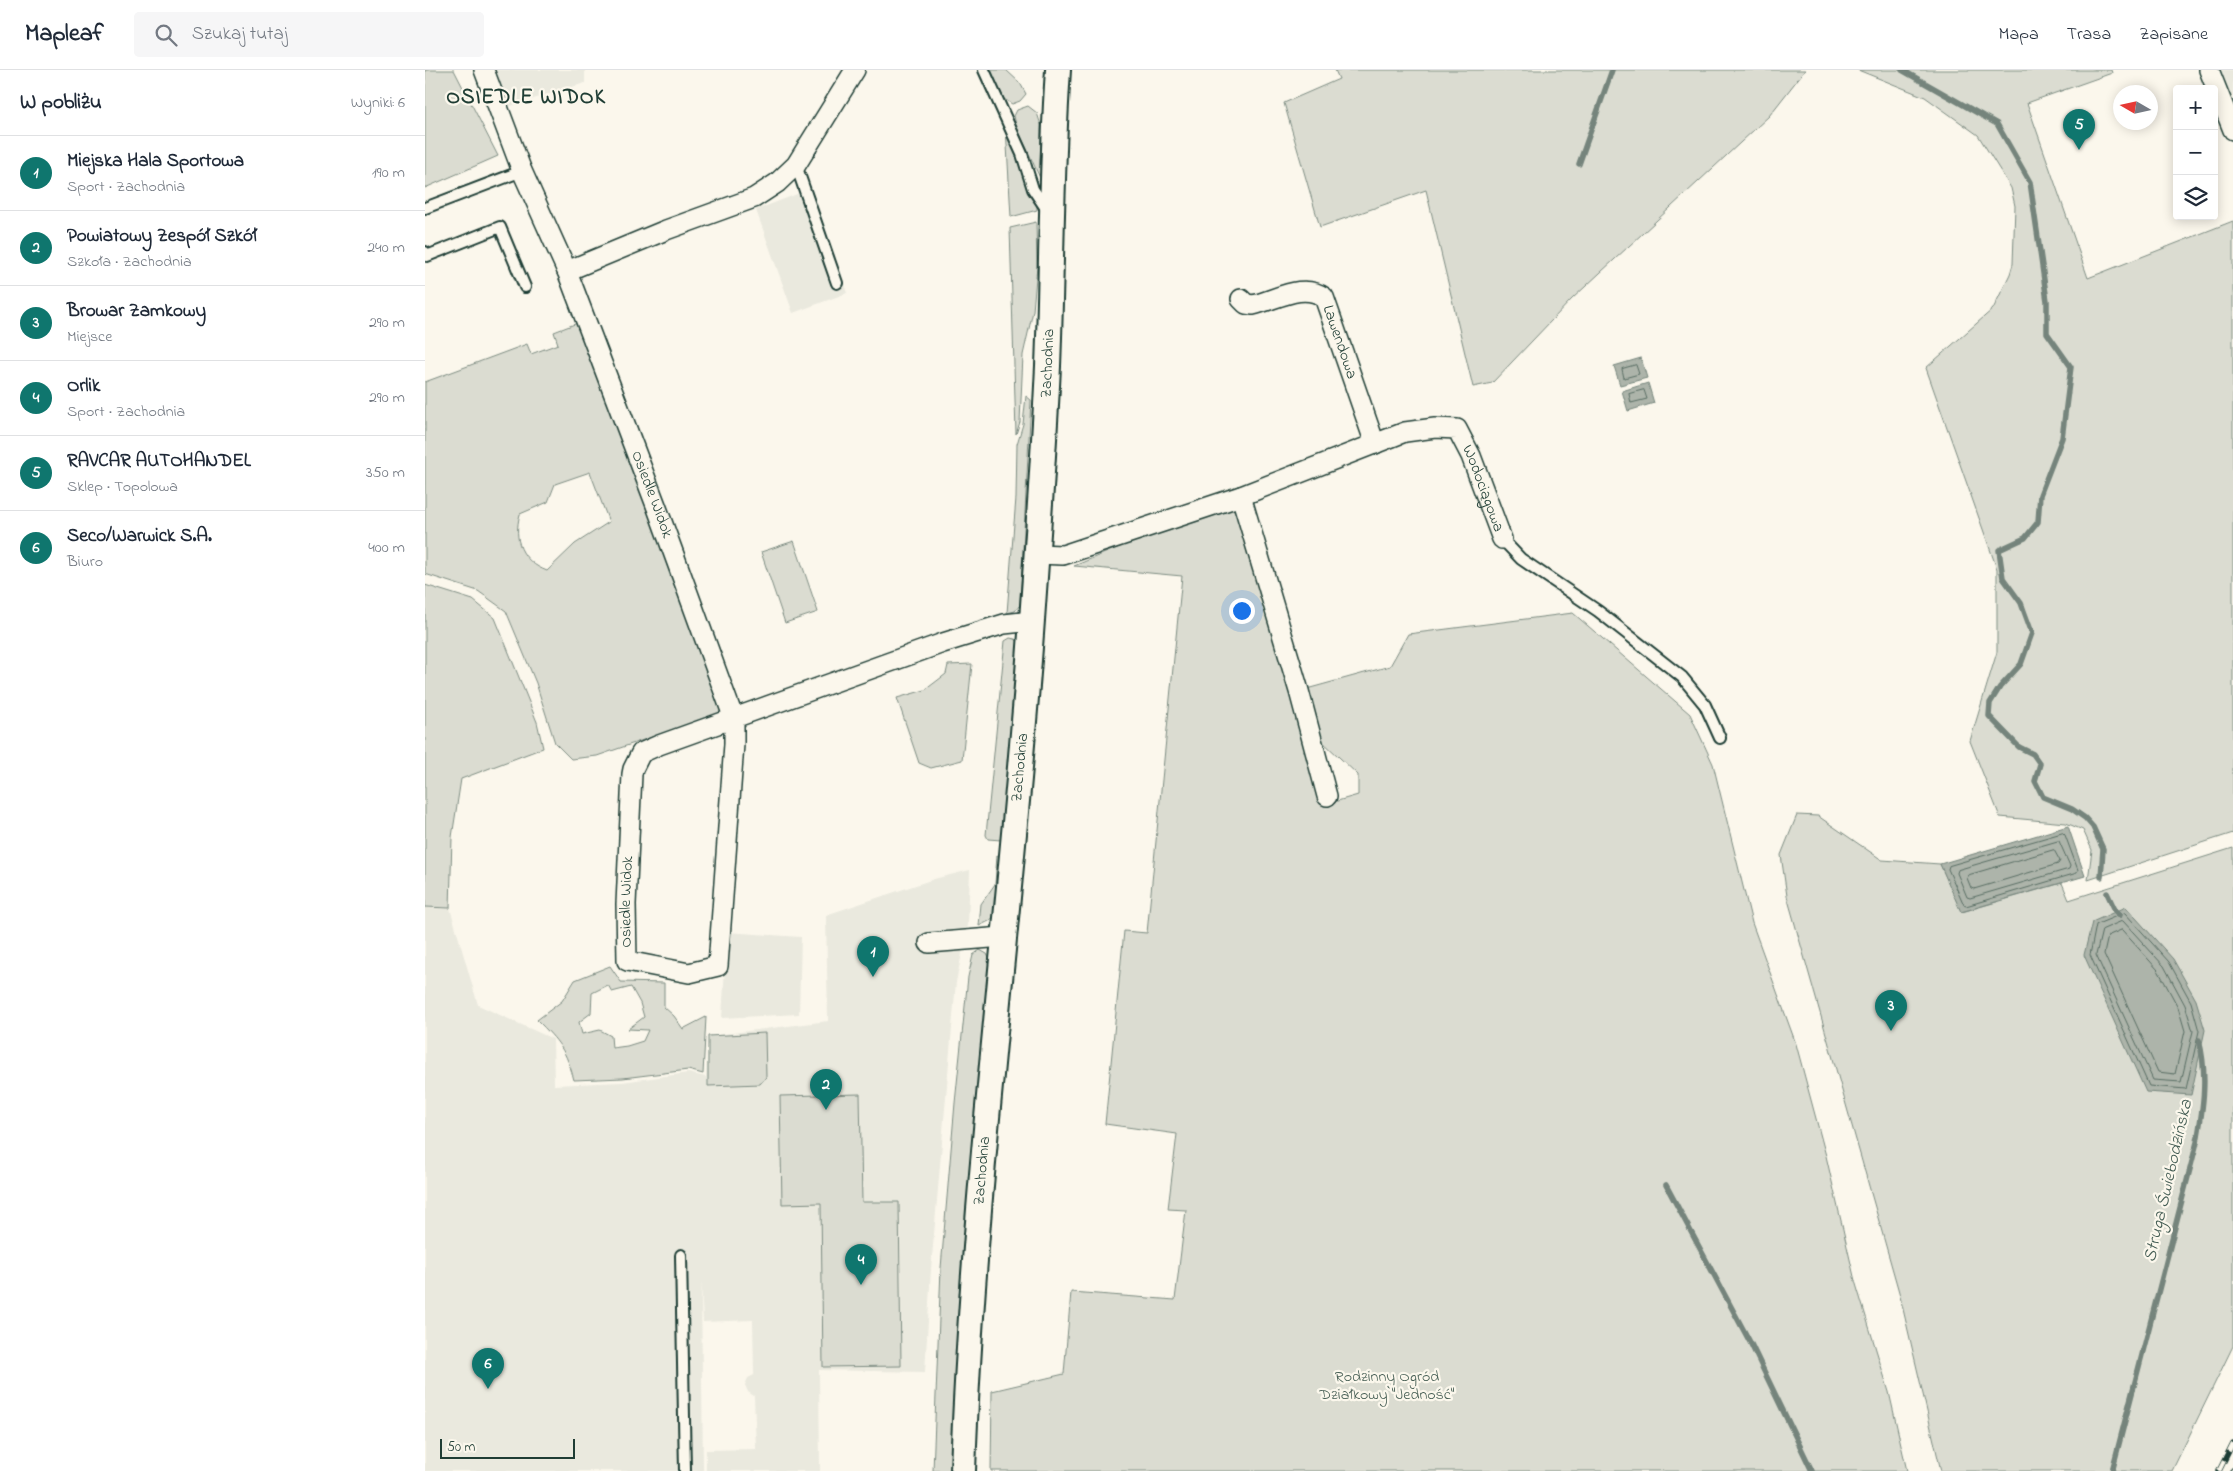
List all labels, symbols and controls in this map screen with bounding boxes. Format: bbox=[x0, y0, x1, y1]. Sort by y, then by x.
search box bbox=[134, 12, 484, 57]
text: Mapleaf bbox=[25, 17, 104, 52]
icon: search bbox=[152, 21, 180, 49]
text: Szukaj tutaj bbox=[192, 21, 288, 48]
text: Mapa bbox=[1999, 22, 2039, 48]
text: Trasa bbox=[2067, 22, 2111, 48]
text: Zapisane bbox=[2139, 22, 2208, 48]
district label: OSIEDLE WIDOK bbox=[446, 83, 606, 113]
north arrow bbox=[2113, 85, 2158, 130]
map controls bbox=[2173, 85, 2218, 220]
button: + bbox=[2173, 85, 2218, 130]
text: W pobliżu bbox=[20, 88, 102, 118]
text: Wyniki: 6 bbox=[351, 91, 405, 115]
pin: 5 bbox=[2063, 109, 2095, 150]
button: − bbox=[2173, 130, 2218, 175]
text: Miejska Hala Sportowa bbox=[67, 148, 244, 175]
text: 1 bbox=[33, 161, 39, 185]
text: 190 m bbox=[372, 161, 405, 185]
text: Sport · Zachodnia bbox=[67, 175, 185, 199]
button: layers bbox=[2173, 175, 2218, 220]
text: Powiatowy Zespół Szkół bbox=[67, 223, 257, 250]
text: 2 bbox=[32, 236, 40, 260]
text: 240 m bbox=[367, 236, 405, 260]
text: Szkoła · Zachodnia bbox=[67, 250, 192, 274]
text: Browar Zamkowy bbox=[67, 298, 206, 325]
street label: Lawendowa bbox=[1316, 302, 1364, 382]
text: 3 bbox=[33, 311, 39, 335]
text: 290 m bbox=[369, 311, 405, 335]
text: Miejsce bbox=[67, 325, 112, 349]
street label: Zachodnia bbox=[1034, 328, 1061, 399]
text: Orlik bbox=[67, 373, 100, 400]
text: 4 bbox=[33, 386, 39, 410]
text: 290 m bbox=[369, 386, 405, 410]
text: Sport · Zachodnia bbox=[67, 400, 185, 424]
street label: Wodociągowa bbox=[1455, 441, 1510, 536]
street label: Osiedle Widok bbox=[624, 447, 679, 542]
text: RAVCAR AUTOHANDEL bbox=[67, 448, 251, 475]
text: 5 bbox=[31, 461, 41, 485]
text: 350 m bbox=[366, 461, 405, 485]
text: Sklep · Topolowa bbox=[67, 475, 178, 499]
text: Seco/Warwick S.A. bbox=[67, 523, 212, 550]
text: 6 bbox=[32, 536, 40, 560]
text: 400 m bbox=[368, 536, 405, 560]
text: Biuro bbox=[67, 550, 103, 574]
your location bbox=[1229, 598, 1255, 624]
street label: Zachodnia bbox=[1005, 732, 1035, 803]
street label: Osiedle Widok bbox=[614, 854, 640, 948]
pin: 1 bbox=[857, 936, 889, 977]
pin: 3 bbox=[1875, 990, 1907, 1031]
pin: 2 bbox=[810, 1069, 842, 1110]
water label: Struga Świebodzińska bbox=[2138, 1097, 2200, 1265]
street label: Zachodnia bbox=[967, 1135, 997, 1206]
pin: 4 bbox=[845, 1244, 877, 1285]
pin: 6 bbox=[472, 1348, 504, 1389]
park label: Rodzinny Ogród Działkowy "Jedność" bbox=[1318, 1365, 1455, 1407]
scale bar bbox=[440, 1436, 575, 1459]
text: 50 m bbox=[447, 1437, 475, 1458]

